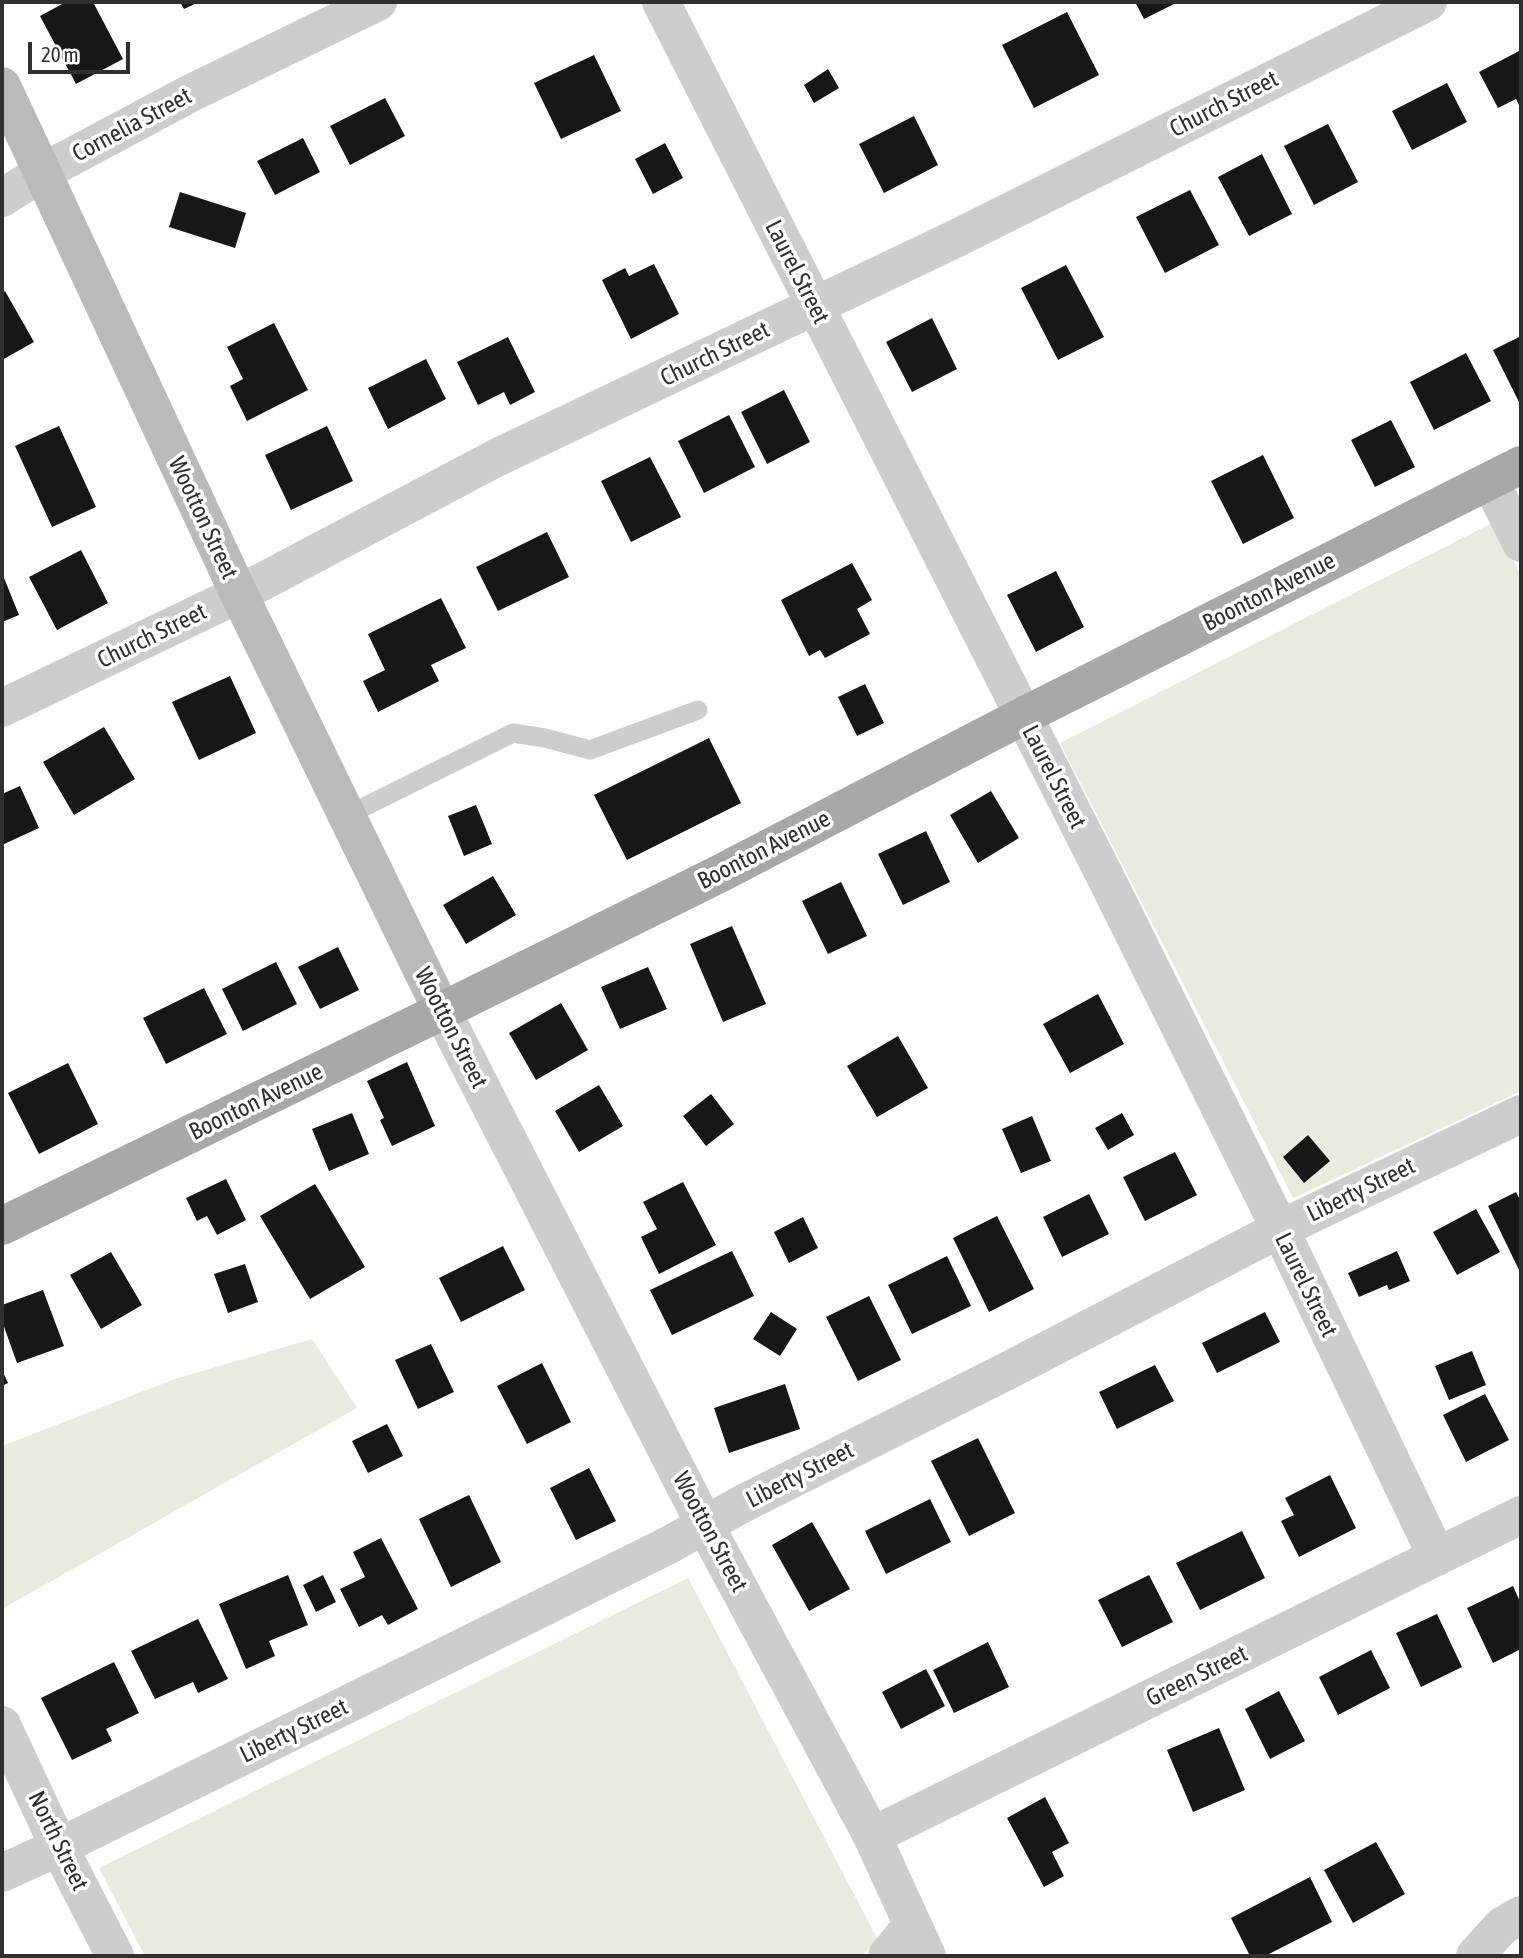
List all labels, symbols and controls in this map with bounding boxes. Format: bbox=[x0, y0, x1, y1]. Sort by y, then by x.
scale bar bbox=[32, 28, 133, 72]
text: 20 m bbox=[41, 42, 79, 66]
street label: Church Street bbox=[1165, 64, 1283, 144]
street label: Cornelia Street bbox=[68, 82, 196, 168]
street label: Laurel Street bbox=[759, 215, 835, 329]
street label: Church Street bbox=[656, 315, 774, 393]
street label: Wootton Street bbox=[162, 452, 244, 584]
street label: Boonton Avenue bbox=[1198, 546, 1340, 638]
street label: Church Street bbox=[93, 597, 211, 675]
street label: Laurel Street bbox=[1016, 720, 1092, 834]
street label: Boonton Avenue bbox=[693, 804, 835, 896]
street label: Wootton Street bbox=[408, 963, 494, 1093]
street label: Boonton Avenue bbox=[185, 1057, 327, 1147]
street label: Liberty Street bbox=[1302, 1151, 1420, 1229]
street label: Laurel Street bbox=[1268, 1228, 1344, 1342]
street label: Liberty Street bbox=[741, 1436, 859, 1514]
street label: Wootton Street bbox=[666, 1467, 754, 1597]
street label: Green Street bbox=[1142, 1639, 1252, 1713]
street label: Liberty Street bbox=[235, 1692, 353, 1770]
street label: North Street bbox=[22, 1787, 94, 1895]

